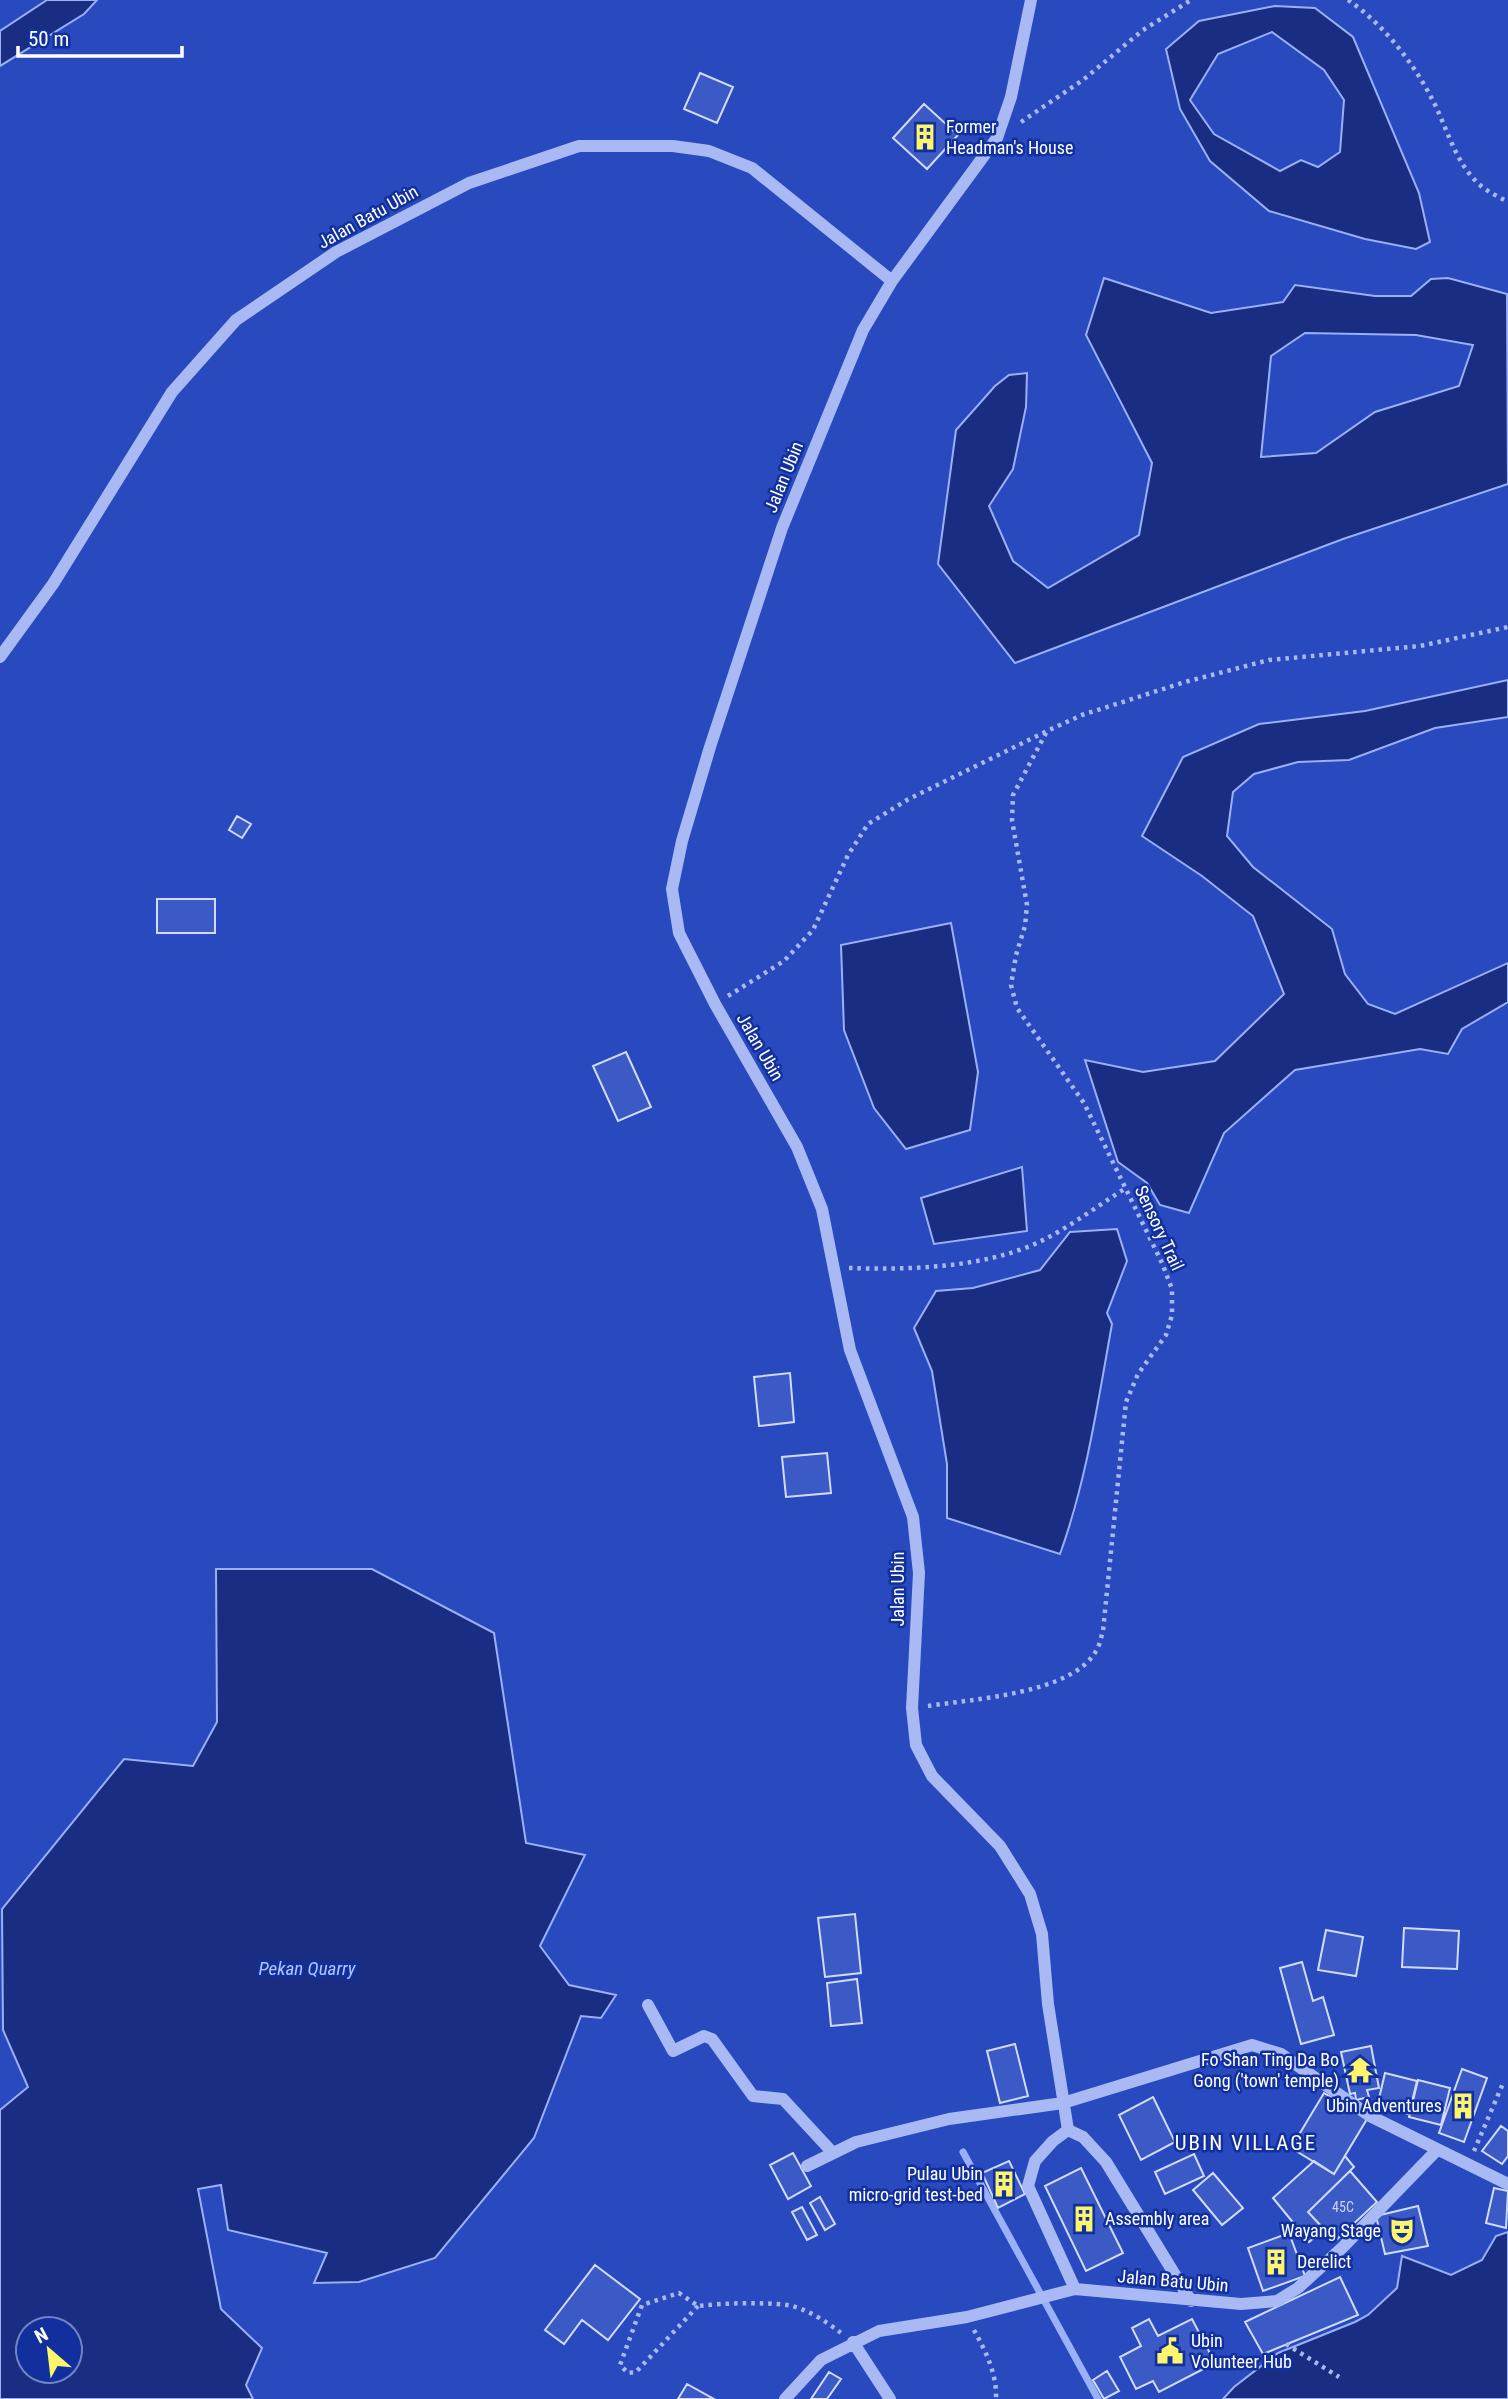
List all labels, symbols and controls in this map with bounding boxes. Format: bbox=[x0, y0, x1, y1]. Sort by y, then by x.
scale bar bbox=[18, 14, 182, 58]
text: 50 m bbox=[28, 27, 69, 51]
place label: Former Headman's House bbox=[946, 116, 1073, 158]
building icon: Former Headman's House bbox=[910, 122, 940, 152]
street label: Jalan Batu Ubin bbox=[314, 180, 422, 253]
street label: Jalan Ubin bbox=[760, 438, 807, 515]
street label: Jalan Ubin bbox=[733, 1009, 788, 1084]
street label: Sensory Trail bbox=[1131, 1182, 1188, 1274]
street label: Jalan Ubin bbox=[887, 1552, 908, 1626]
water label: Pekan Quarry bbox=[259, 1957, 357, 1980]
place label: Fo Shan Ting Da Bo Gong ('town' temple) bbox=[1193, 2049, 1339, 2092]
temple icon: Fo Shan Ting Da Bo Gong ('town' temple) bbox=[1345, 2055, 1375, 2085]
building icon: Ubin Adventures bbox=[1448, 2091, 1478, 2121]
place label: Ubin Adventures bbox=[1326, 2095, 1442, 2116]
district label: UBIN VILLAGE bbox=[1175, 2131, 1317, 2155]
place label: Pulau Ubin micro-grid test-bed bbox=[849, 2163, 983, 2205]
building icon: Pulau Ubin micro-grid test-bed bbox=[989, 2169, 1019, 2199]
house number: 45C bbox=[1332, 2199, 1354, 2215]
building icon: Assembly area bbox=[1069, 2204, 1099, 2234]
place label: Assembly area bbox=[1105, 2208, 1209, 2229]
theatre icon: Wayang Stage bbox=[1387, 2216, 1417, 2246]
place label: Wayang Stage bbox=[1281, 2220, 1381, 2241]
building icon: Derelict bbox=[1261, 2247, 1291, 2277]
place label: Derelict bbox=[1297, 2251, 1351, 2272]
street label: Jalan Batu Ubin bbox=[1117, 2265, 1229, 2296]
north arrow bbox=[14, 2315, 84, 2385]
text: N bbox=[31, 2323, 52, 2348]
place label: Ubin Volunteer Hub bbox=[1191, 2330, 1292, 2372]
public building icon: Ubin Volunteer Hub bbox=[1155, 2336, 1185, 2366]

